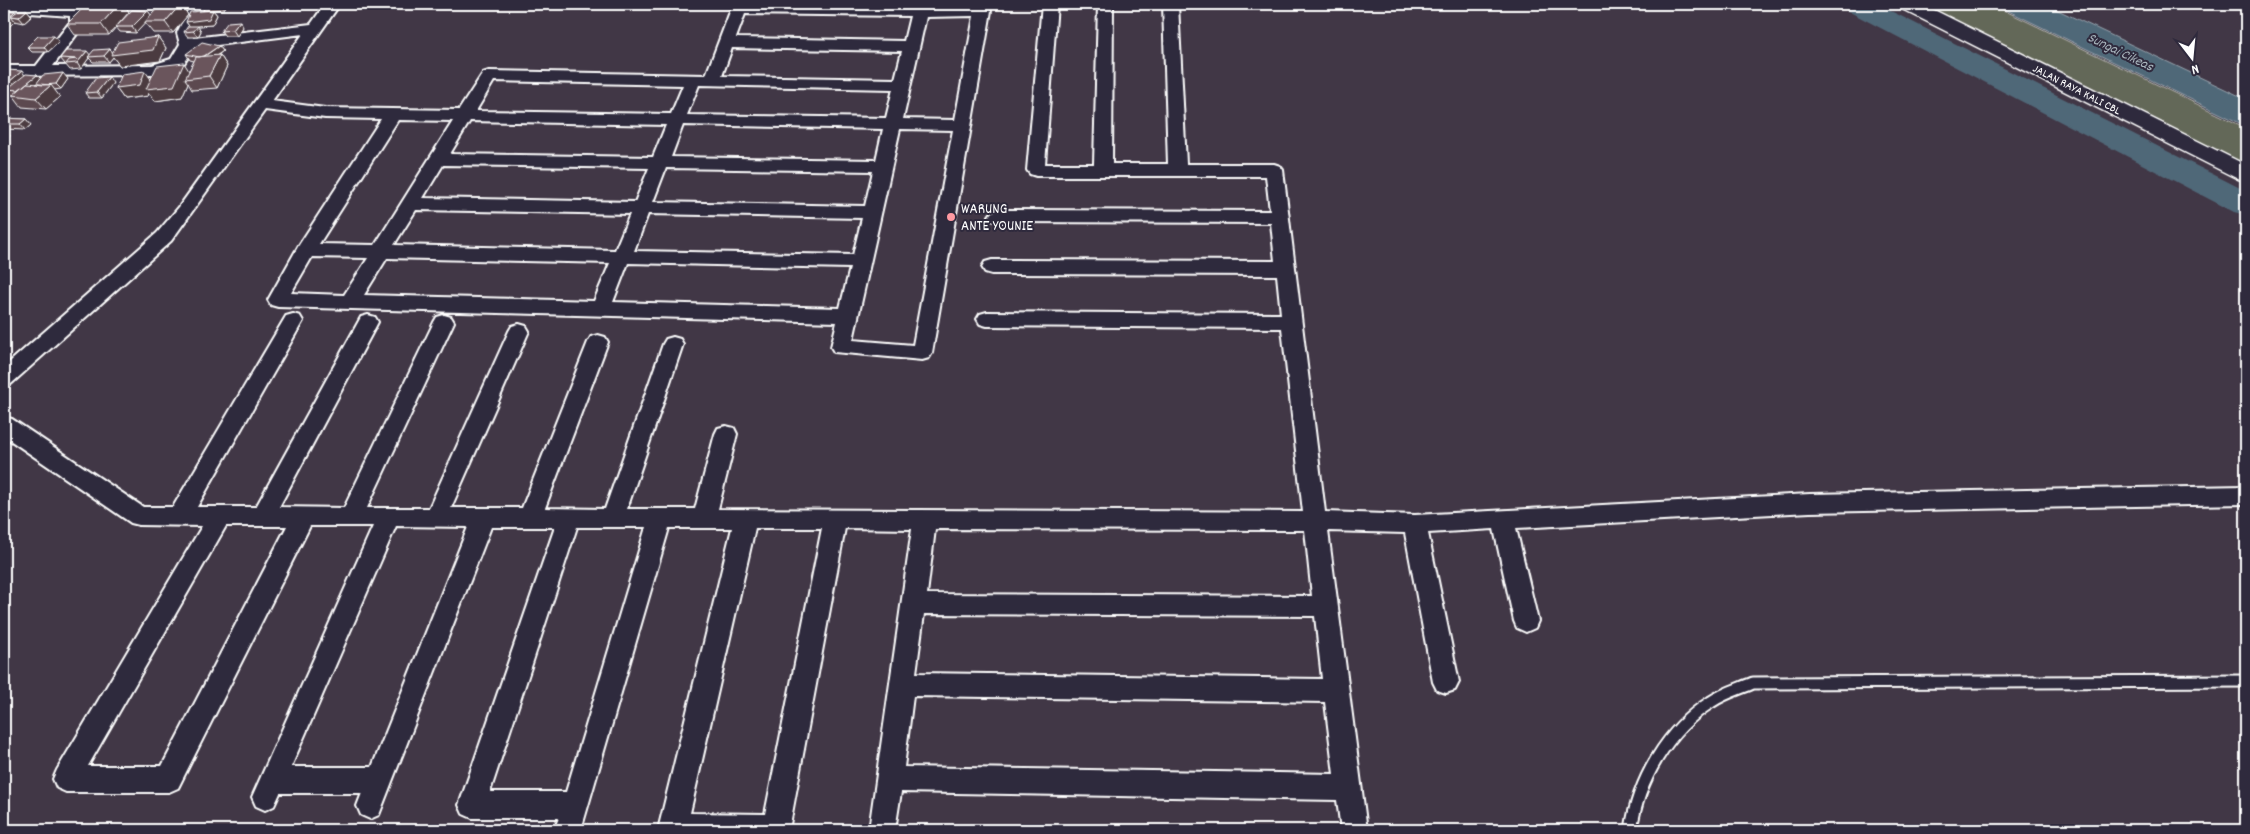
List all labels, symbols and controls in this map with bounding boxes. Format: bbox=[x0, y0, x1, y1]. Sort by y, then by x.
water label: Sungai Cikeas bbox=[2084, 28, 2157, 78]
north arrow bbox=[2168, 32, 2218, 82]
text: N bbox=[2189, 58, 2201, 79]
street label: JALAN RAYA KALI CBL bbox=[2029, 61, 2124, 120]
place label: WARUNG ANTE YOUNIE bbox=[961, 199, 1033, 238]
marker: WARUNG ANTE YOUNIE bbox=[945, 211, 957, 223]

